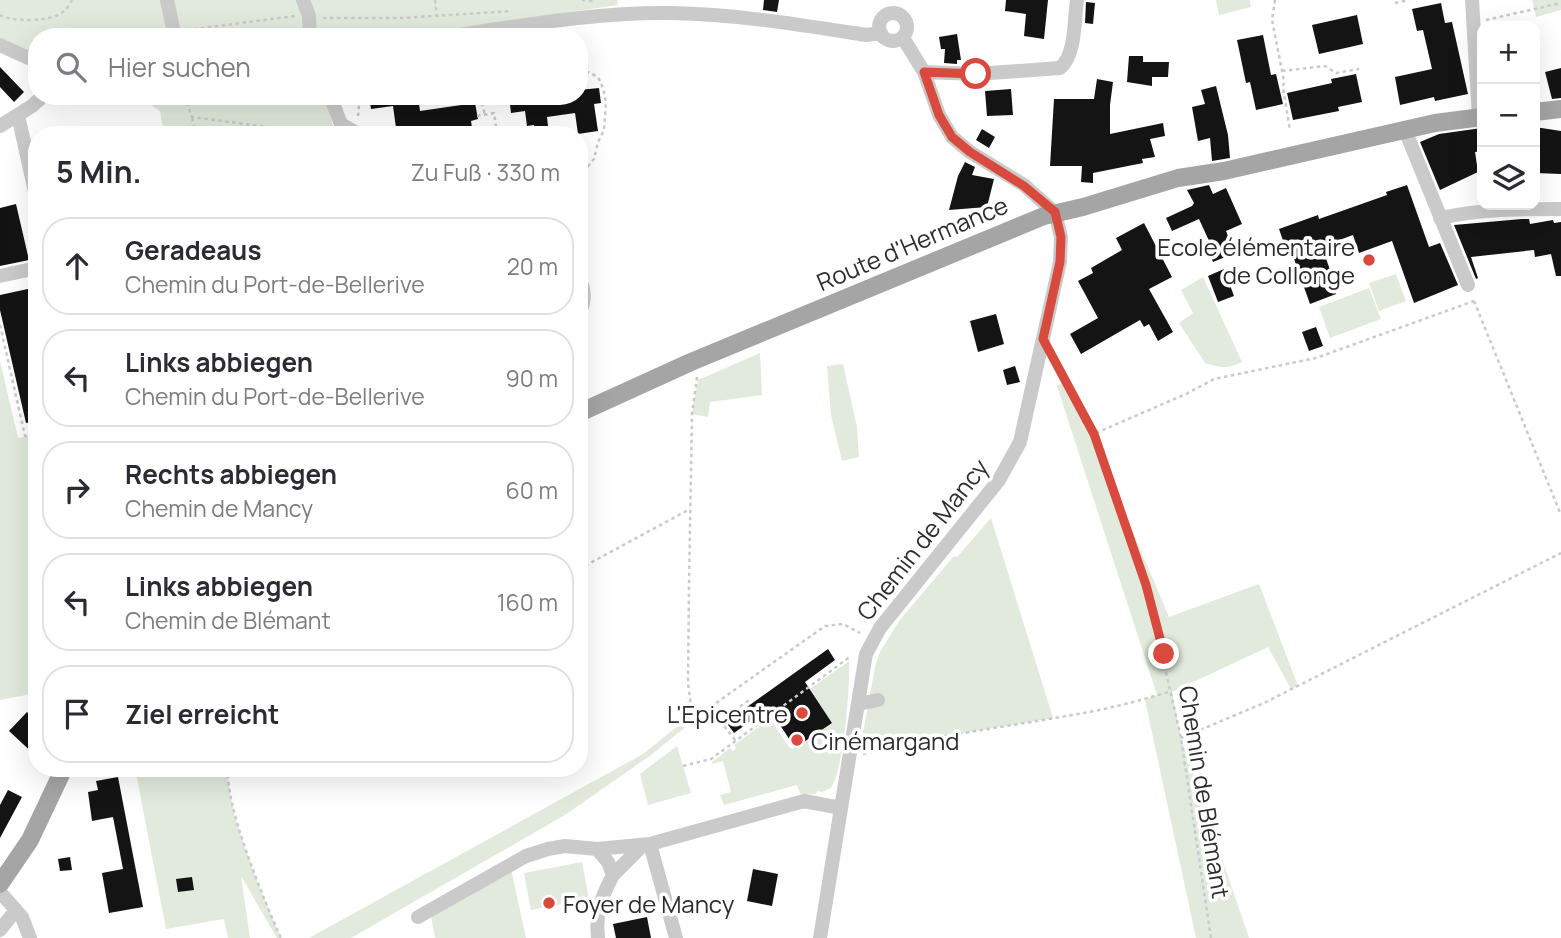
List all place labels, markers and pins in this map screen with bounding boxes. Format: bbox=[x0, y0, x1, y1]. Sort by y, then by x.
place label: Ecole élémentaire de Collonge bbox=[1157, 230, 1355, 291]
marker: Ecole élémentaire de Collonge bbox=[1361, 252, 1377, 268]
place label: L'Epicentre bbox=[667, 697, 788, 730]
marker: L'Epicentre bbox=[794, 705, 810, 721]
place label: Cinémargand bbox=[811, 724, 960, 757]
marker: Cinémargand bbox=[789, 732, 805, 748]
place label: Foyer de Mancy bbox=[563, 887, 735, 920]
marker: Foyer de Mancy bbox=[541, 895, 557, 911]

